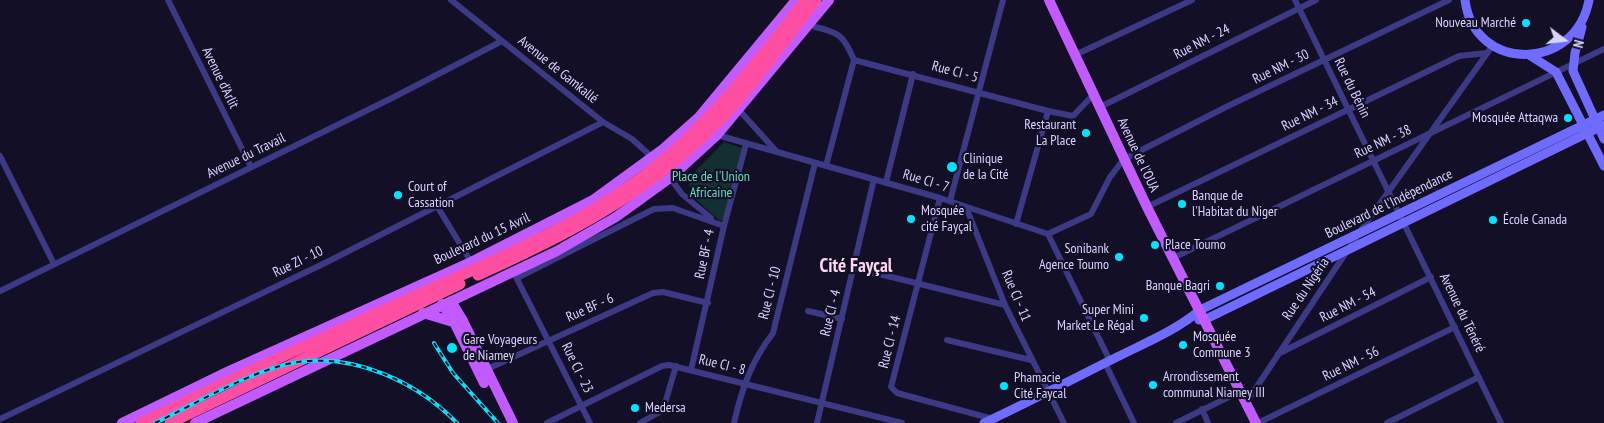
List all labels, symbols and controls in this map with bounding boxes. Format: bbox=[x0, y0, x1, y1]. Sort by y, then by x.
place label: Nouveau Marché bbox=[1435, 15, 1516, 31]
north arrow bbox=[1539, 15, 1589, 65]
marker: Nouveau Marché bbox=[1520, 17, 1532, 29]
street label: Rue NM - 24 bbox=[1171, 21, 1233, 63]
street label: Avenue de Gamkallé bbox=[515, 33, 601, 107]
text: N bbox=[1569, 38, 1588, 50]
street label: Avenue d'Arlit bbox=[198, 45, 242, 111]
street label: Rue NM - 30 bbox=[1250, 46, 1312, 88]
street label: Rue du Bénin bbox=[1330, 55, 1374, 121]
street label: Rue CI - 5 bbox=[930, 58, 980, 86]
street label: Rue NM - 34 bbox=[1279, 93, 1341, 135]
place label: Mosquée Attaqwa bbox=[1472, 110, 1558, 126]
marker: Mosquée Attaqwa bbox=[1562, 112, 1574, 124]
street label: Avenue de l'OUA bbox=[1113, 115, 1163, 195]
place label: Restaurant La Place bbox=[1024, 117, 1076, 150]
street label: Rue NM - 38 bbox=[1352, 122, 1414, 162]
marker: Restaurant La Place bbox=[1080, 127, 1092, 139]
street label: Avenue du Travail bbox=[204, 130, 288, 182]
place label: Clinique de la Cité bbox=[963, 151, 1009, 184]
marker: Clinique de la Cité bbox=[945, 160, 959, 174]
street label: Rue CI - 7 bbox=[901, 166, 951, 196]
street label: Boulevard de l'Indépendance bbox=[1323, 166, 1455, 242]
park label: Place de l'Union Africaine bbox=[672, 169, 750, 202]
place label: Court of Cassation bbox=[408, 179, 454, 212]
place label: Banque de l'Habitat du Niger bbox=[1192, 188, 1278, 220]
marker: Court of Cassation bbox=[392, 189, 404, 201]
marker: Banque de l'Habitat du Niger bbox=[1176, 198, 1188, 210]
place label: Mosquée cité Fayçal bbox=[921, 203, 972, 236]
street label: Boulevard du 15 Avril bbox=[431, 209, 533, 269]
place label: École Canada bbox=[1503, 212, 1567, 228]
marker: Mosquée cité Fayçal bbox=[905, 213, 917, 225]
marker: École Canada bbox=[1487, 214, 1499, 226]
street label: Rue BF - 4 bbox=[692, 228, 718, 280]
place label: Place Toumo bbox=[1165, 237, 1226, 253]
marker: Place Toumo bbox=[1149, 239, 1161, 251]
place label: Sonibank Agence Toumo bbox=[1039, 241, 1109, 274]
street label: Rue ZI - 10 bbox=[270, 243, 326, 281]
marker: Sonibank Agence Toumo bbox=[1113, 251, 1125, 263]
street label: Rue du Nigéria bbox=[1279, 255, 1333, 323]
district label: Cité Fayçal bbox=[820, 256, 892, 278]
street label: Rue CI - 10 bbox=[755, 265, 785, 321]
street label: Rue CI - 11 bbox=[998, 268, 1034, 324]
street label: Avenue du Ténéré bbox=[1436, 271, 1488, 355]
place label: Banque Bagri bbox=[1146, 278, 1210, 294]
marker: Banque Bagri bbox=[1214, 280, 1226, 292]
street label: Rue NM - 54 bbox=[1317, 284, 1379, 326]
street label: Rue CI - 4 bbox=[817, 288, 845, 338]
street label: Rue BF - 6 bbox=[564, 290, 616, 326]
place label: Super Mini Market Le Régal bbox=[1057, 302, 1134, 334]
marker: Super Mini Market Le Régal bbox=[1138, 312, 1150, 324]
street label: Rue CI - 14 bbox=[875, 314, 905, 370]
place label: Mosquée Commune 3 bbox=[1193, 329, 1251, 362]
place label: Gare Voyageurs de Niamey bbox=[463, 332, 537, 364]
marker: Mosquée Commune 3 bbox=[1177, 339, 1189, 351]
street label: Rue CI - 23 bbox=[558, 340, 596, 396]
marker: Gare Voyageurs de Niamey bbox=[445, 341, 459, 355]
street label: Rue NM - 56 bbox=[1320, 343, 1382, 385]
street label: Rue CI - 8 bbox=[697, 351, 747, 379]
place label: Arrondissement communal Niamey III bbox=[1163, 369, 1265, 402]
place label: Phamacie Cité Faycal bbox=[1014, 370, 1066, 402]
marker: Arrondissement communal Niamey III bbox=[1147, 379, 1159, 391]
marker: Phamacie Cité Faycal bbox=[998, 380, 1010, 392]
place label: Medersa bbox=[645, 400, 686, 416]
marker: Medersa bbox=[629, 402, 641, 414]

